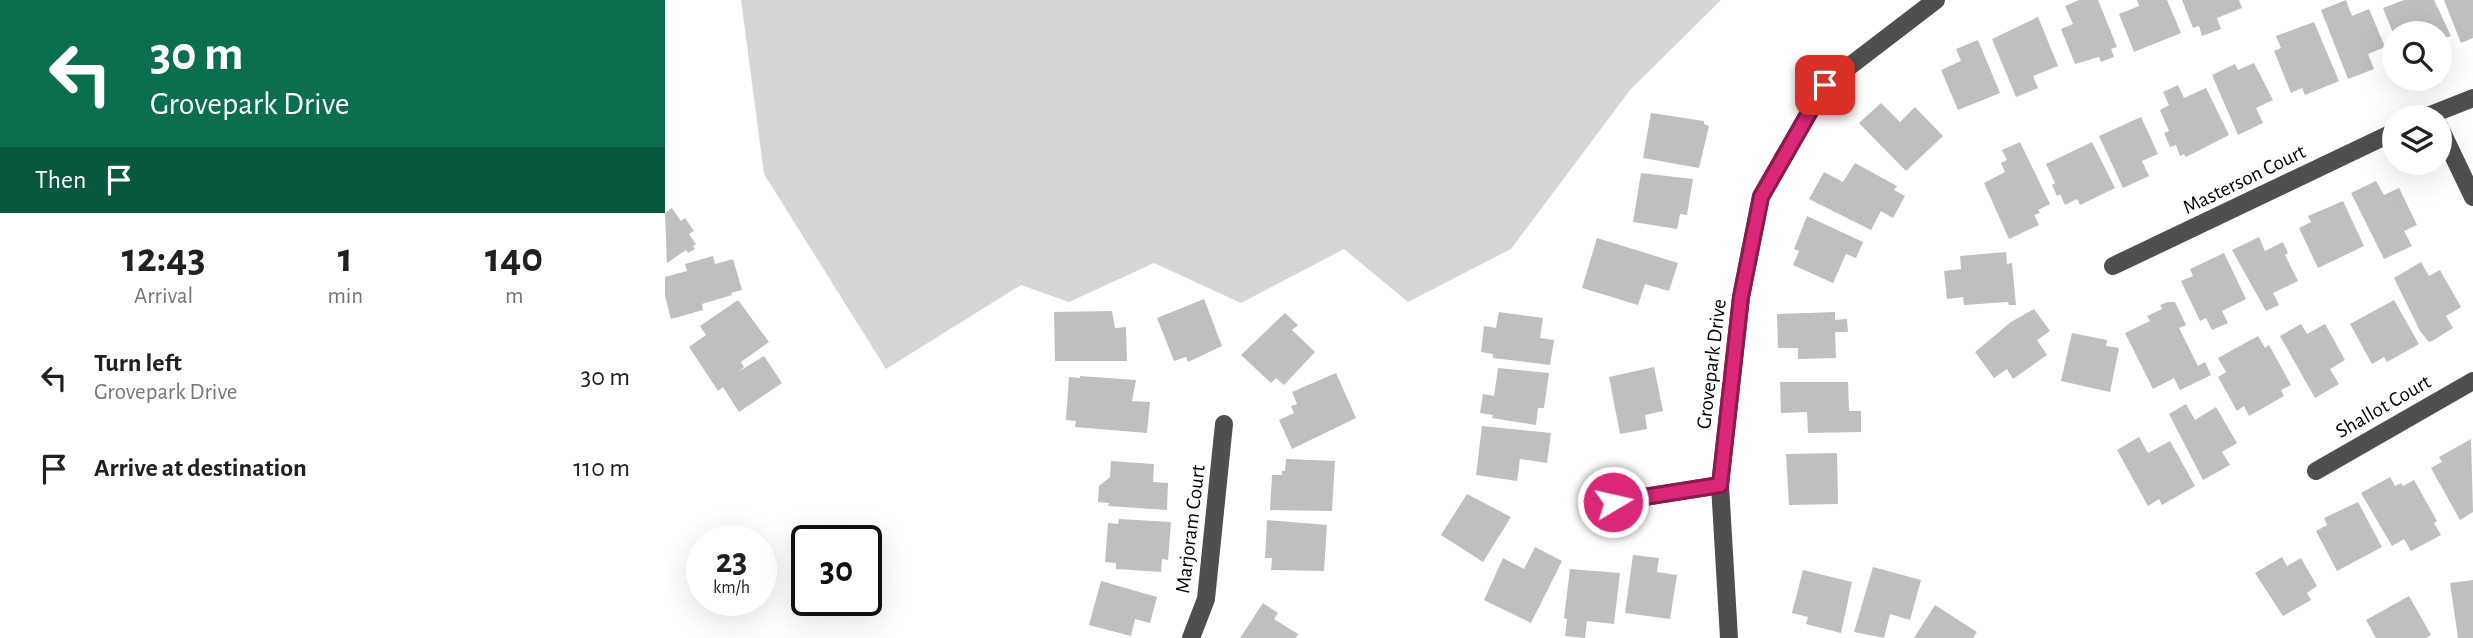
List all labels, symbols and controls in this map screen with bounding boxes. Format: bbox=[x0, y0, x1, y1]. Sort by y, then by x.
map controls bbox=[2382, 21, 2452, 175]
button: search bbox=[2382, 21, 2452, 91]
icon: left bbox=[35, 28, 126, 119]
text: 30 m bbox=[150, 30, 244, 79]
pin bbox=[1795, 55, 1855, 115]
icon: arrive bbox=[1806, 66, 1844, 104]
text: Grovepark Drive bbox=[150, 88, 350, 120]
button: layers bbox=[2382, 105, 2452, 175]
street label: Masterson Court bbox=[2180, 141, 2309, 218]
icon: arrive bbox=[100, 161, 138, 199]
text: Then bbox=[35, 167, 86, 193]
text: 12:43 bbox=[122, 237, 206, 279]
text: 1 bbox=[338, 237, 353, 279]
text: 140 bbox=[485, 237, 543, 279]
text: Arrival bbox=[134, 285, 193, 308]
text: min bbox=[327, 285, 363, 308]
text: m bbox=[505, 285, 523, 308]
street label: Grovepark Drive bbox=[1693, 298, 1730, 430]
text: Turn left bbox=[94, 350, 182, 376]
icon: left bbox=[35, 359, 73, 397]
text: 30 m bbox=[580, 364, 630, 390]
street label: Shallot Court bbox=[2332, 371, 2435, 442]
text: Grovepark Drive bbox=[94, 381, 237, 404]
icon: arrive bbox=[35, 450, 73, 488]
text: Arrive at destination bbox=[94, 455, 307, 481]
text: 110 m bbox=[573, 455, 630, 481]
street label: Marjoram Court bbox=[1172, 463, 1209, 595]
position arrow bbox=[1576, 465, 1650, 539]
speed limit sign: 30 bbox=[791, 525, 882, 616]
text: 23 bbox=[716, 544, 747, 579]
text: km/h bbox=[713, 579, 750, 597]

